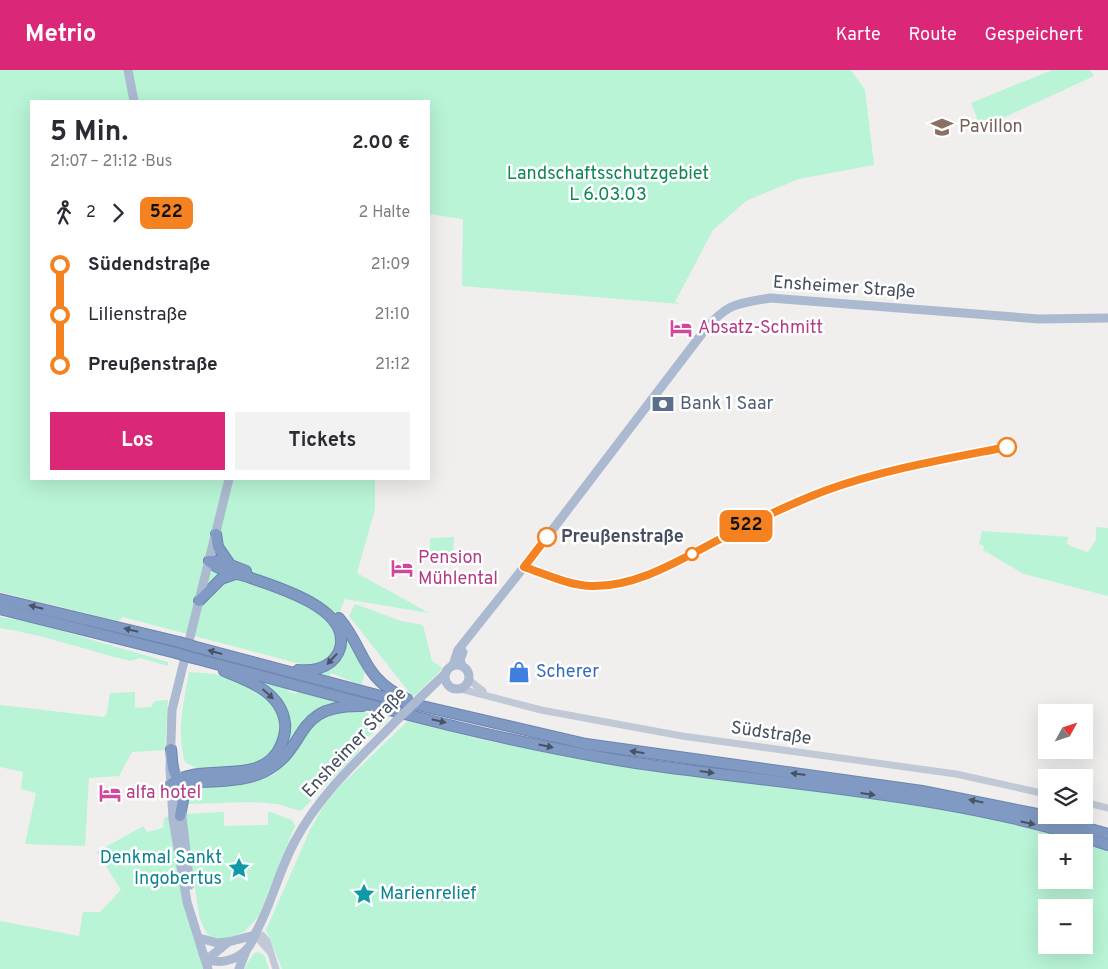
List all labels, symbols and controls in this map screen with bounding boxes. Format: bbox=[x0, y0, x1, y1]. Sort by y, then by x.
text: Metrio bbox=[25, 20, 96, 50]
text: Karte bbox=[836, 24, 881, 47]
text: Route bbox=[909, 24, 957, 47]
text: Gespeichert bbox=[985, 24, 1083, 47]
school or university icon: Pavillon bbox=[929, 114, 955, 140]
text: 5 Min. bbox=[50, 115, 128, 151]
place label: Pavillon bbox=[959, 116, 1023, 139]
text: 2.00 € bbox=[352, 131, 410, 155]
text: 21:07 – 21:12 · Bus bbox=[50, 152, 172, 172]
park label: Landschaftsschutzgebiet L 6.03.03 bbox=[507, 163, 709, 207]
icon: walk bbox=[50, 199, 78, 227]
icon: forward bbox=[104, 199, 132, 227]
text: 522 bbox=[150, 201, 183, 224]
text: 2 bbox=[86, 203, 96, 223]
text: 2 Halte bbox=[359, 203, 410, 223]
text: Südendstraße bbox=[88, 253, 210, 277]
text: 21:09 bbox=[371, 255, 410, 275]
street label: Ensheimer Straße bbox=[772, 272, 916, 304]
text: Lilienstraße bbox=[88, 303, 187, 327]
text: 21:10 bbox=[374, 305, 410, 325]
hotel icon: Absatz-Schmitt bbox=[668, 315, 694, 341]
place label: Absatz-Schmitt bbox=[698, 317, 823, 340]
text: Preußenstraße bbox=[88, 353, 218, 377]
text: 21:12 bbox=[375, 355, 410, 375]
bank icon: Bank 1 Saar bbox=[650, 391, 676, 417]
place label: Bank 1 Saar bbox=[680, 393, 774, 416]
button: Los bbox=[50, 412, 225, 470]
button: Tickets bbox=[235, 412, 410, 470]
unlabelled marker bbox=[997, 437, 1017, 457]
line badge: 522 bbox=[717, 510, 775, 542]
text: 522 bbox=[729, 514, 763, 537]
place label: Preußenstraße bbox=[561, 526, 684, 549]
marker: Preußenstraße bbox=[537, 527, 557, 547]
place label: Pension Mühlental bbox=[418, 547, 498, 591]
unlabelled marker bbox=[685, 547, 699, 561]
hotel icon: Pension Mühlental bbox=[389, 555, 415, 581]
one-way arrow bbox=[29, 603, 44, 611]
one-way arrow bbox=[124, 626, 139, 634]
one-way arrow bbox=[208, 648, 223, 656]
one-way arrow bbox=[326, 653, 338, 665]
shop icon: Scherer bbox=[506, 659, 532, 685]
place label: Scherer bbox=[536, 661, 599, 684]
street label: Ensheimer Straße bbox=[298, 683, 412, 803]
one-way arrow bbox=[262, 688, 274, 700]
north arrow bbox=[1038, 704, 1092, 759]
map controls bbox=[1038, 704, 1093, 954]
one-way arrow bbox=[431, 717, 446, 725]
street label: Südstraße bbox=[729, 717, 813, 751]
one-way arrow bbox=[539, 742, 554, 750]
one-way arrow bbox=[629, 748, 645, 756]
one-way arrow bbox=[699, 769, 715, 777]
button: layers bbox=[1038, 769, 1093, 824]
one-way arrow bbox=[790, 770, 806, 778]
hotel icon: alfa hotel bbox=[97, 780, 123, 806]
place label: alfa hotel bbox=[126, 782, 201, 805]
one-way arrow bbox=[860, 790, 876, 798]
one-way arrow bbox=[967, 797, 983, 805]
one-way arrow bbox=[1020, 819, 1036, 827]
button: + bbox=[1038, 834, 1093, 889]
place label: Denkmal Sankt Ingobertus bbox=[100, 847, 222, 891]
place icon: Denkmal Sankt Ingobertus bbox=[226, 855, 252, 881]
place icon: Marienrelief bbox=[351, 881, 377, 907]
place label: Marienrelief bbox=[380, 883, 476, 906]
button: − bbox=[1038, 899, 1093, 954]

